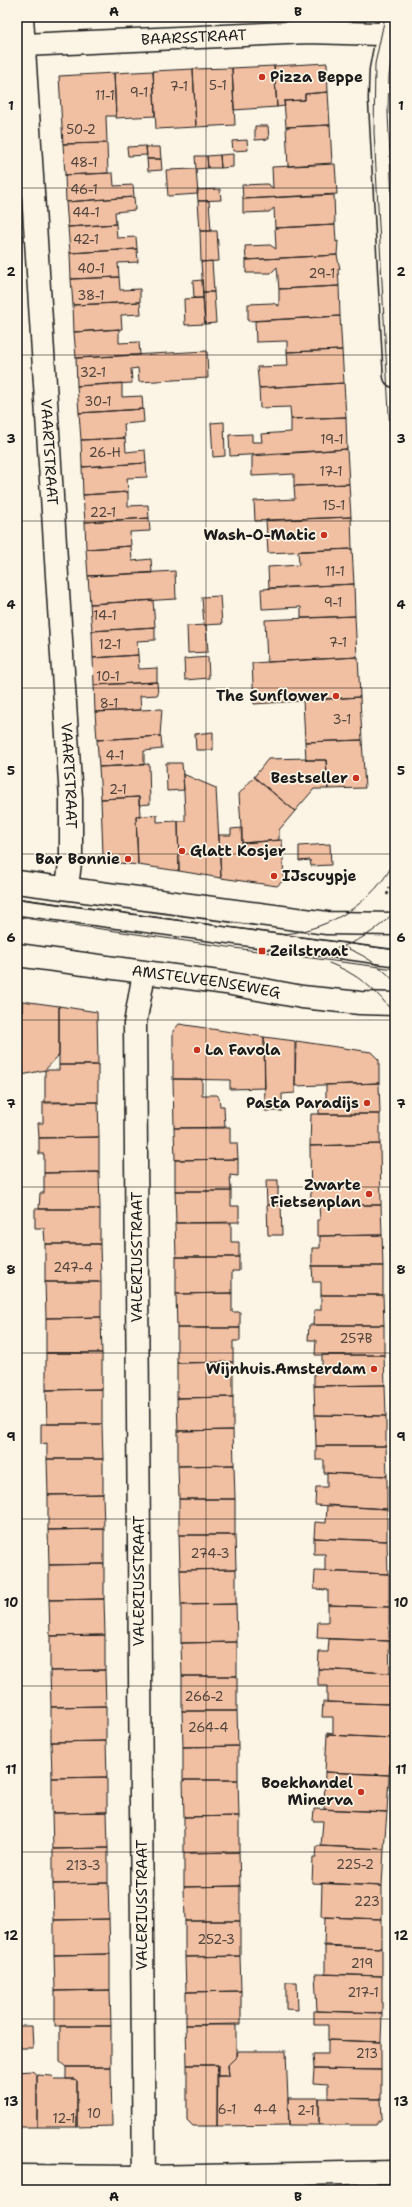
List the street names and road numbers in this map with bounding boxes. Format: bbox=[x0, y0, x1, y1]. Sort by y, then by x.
street label: BAARSSTRAAT bbox=[140, 25, 247, 50]
street label: VAARTSTRAAT bbox=[36, 398, 63, 506]
street label: VAARTSTRAAT bbox=[56, 722, 81, 829]
street label: AMSTELVEENSEWEG bbox=[131, 960, 282, 1003]
street label: VALERIUSSTRAAT bbox=[127, 1192, 147, 1322]
street label: VALERIUSSTRAAT bbox=[129, 1516, 149, 1646]
street label: VALERIUSSTRAAT bbox=[132, 1840, 152, 1970]

